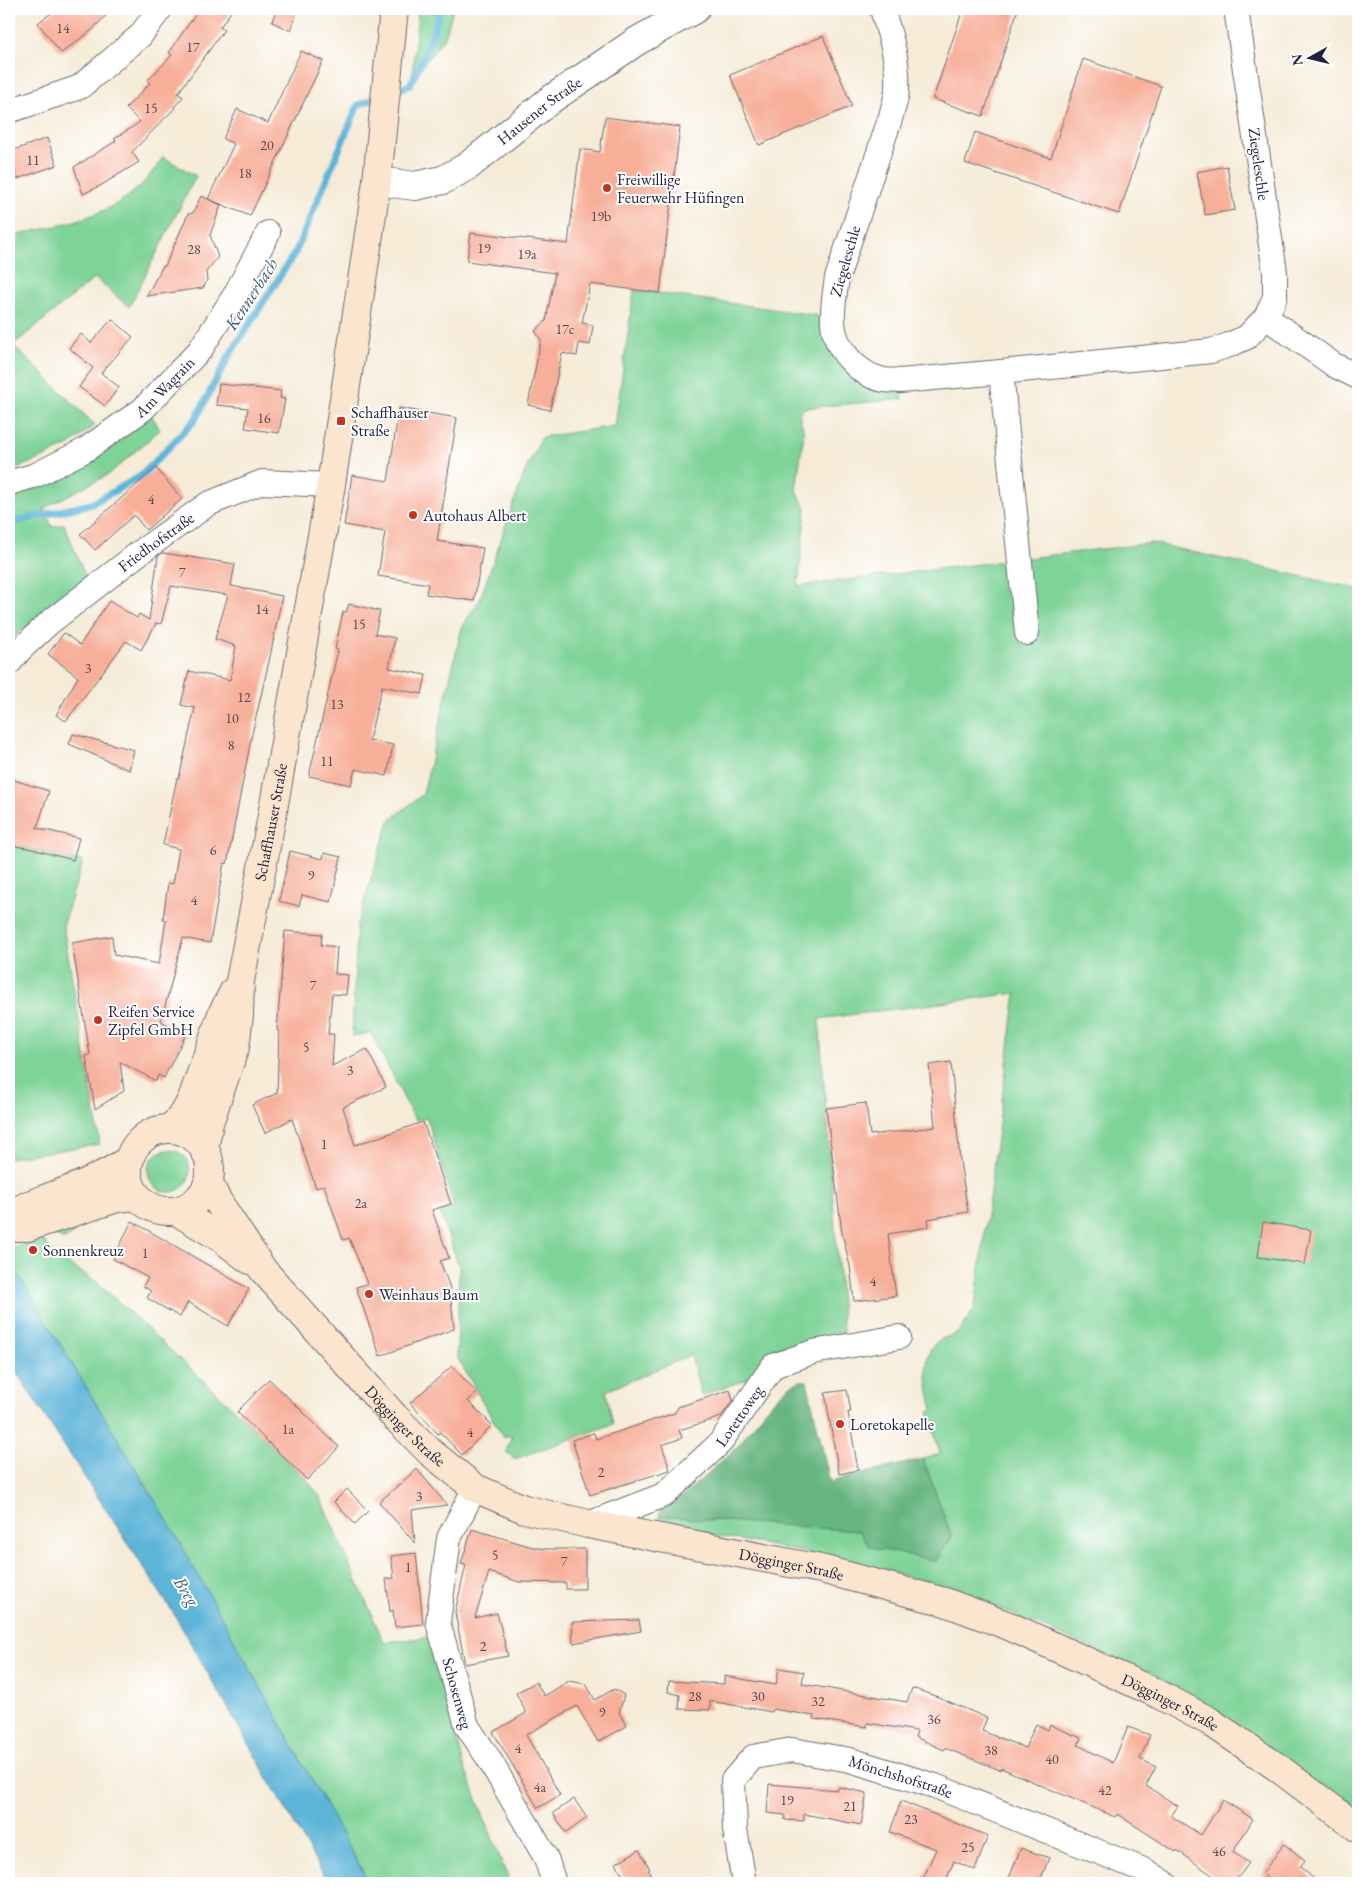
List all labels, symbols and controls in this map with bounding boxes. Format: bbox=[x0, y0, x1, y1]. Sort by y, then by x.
house number: 14 bbox=[56, 19, 70, 37]
north arrow bbox=[1284, 32, 1334, 82]
house number: 17 bbox=[186, 38, 200, 56]
text: N bbox=[1287, 52, 1307, 67]
street label: Hausener Straße bbox=[492, 71, 585, 149]
house number: 15 bbox=[144, 99, 158, 117]
street label: Ziegeleschle bbox=[1244, 126, 1274, 202]
house number: 20 bbox=[260, 136, 274, 154]
house number: 11 bbox=[26, 151, 40, 169]
house number: 18 bbox=[238, 164, 252, 182]
place label: Freiwillige Feuerwehr Hüfingen bbox=[617, 169, 745, 208]
marker: Freiwillige Feuerwehr Hüfingen bbox=[601, 182, 613, 194]
house number: 19b bbox=[591, 207, 611, 225]
street label: Ziegeleschle bbox=[825, 223, 865, 299]
house number: 19 bbox=[477, 239, 491, 257]
house number: 28 bbox=[187, 240, 201, 258]
house number: 19a bbox=[517, 245, 537, 263]
water label: Kennerbach bbox=[219, 253, 283, 335]
house number: 17c bbox=[555, 320, 575, 338]
street label: Am Wagrain bbox=[130, 351, 199, 423]
place label: Schaffhauser Straße bbox=[351, 402, 429, 441]
house number: 16 bbox=[257, 409, 271, 427]
marker: Schaffhauser Straße bbox=[335, 415, 347, 427]
house number: 4 bbox=[148, 490, 155, 508]
place label: Autohaus Albert bbox=[422, 505, 526, 526]
street label: Friedhofstraße bbox=[113, 507, 198, 576]
marker: Autohaus Albert bbox=[407, 509, 419, 521]
house number: 7 bbox=[179, 563, 186, 581]
house number: 14 bbox=[255, 600, 269, 618]
house number: 15 bbox=[352, 615, 366, 633]
house number: 3 bbox=[85, 659, 92, 677]
house number: 12 bbox=[237, 688, 251, 706]
house number: 13 bbox=[330, 695, 344, 713]
house number: 10 bbox=[225, 709, 239, 727]
house number: 8 bbox=[228, 736, 235, 754]
house number: 11 bbox=[320, 752, 334, 770]
street label: Schaffhauser Straße bbox=[249, 761, 292, 883]
house number: 6 bbox=[210, 841, 217, 859]
house number: 9 bbox=[308, 866, 315, 884]
house number: 4 bbox=[191, 891, 198, 909]
house number: 7 bbox=[310, 976, 317, 994]
place label: Reifen Service Zipfel GmbH bbox=[108, 1001, 195, 1040]
marker: Reifen Service Zipfel GmbH bbox=[92, 1014, 104, 1026]
house number: 5 bbox=[303, 1038, 309, 1056]
house number: 3 bbox=[347, 1061, 354, 1079]
house number: 1 bbox=[321, 1135, 327, 1153]
house number: 2a bbox=[355, 1194, 368, 1212]
place label: Sonnenkreuz bbox=[43, 1240, 124, 1261]
marker: Sonnenkreuz bbox=[27, 1244, 39, 1256]
house number: 1 bbox=[142, 1244, 148, 1262]
house number: 4 bbox=[870, 1272, 877, 1290]
place label: Weinhaus Baum bbox=[379, 1284, 479, 1305]
marker: Weinhaus Baum bbox=[363, 1288, 375, 1300]
street label: Dögginger Straße bbox=[361, 1380, 450, 1471]
street label: Lorettoweg bbox=[710, 1380, 768, 1451]
place label: Loretokapelle bbox=[850, 1414, 934, 1435]
marker: Loretokapelle bbox=[834, 1418, 846, 1430]
house number: 1a bbox=[282, 1420, 295, 1438]
house number: 4 bbox=[467, 1423, 474, 1441]
house number: 2 bbox=[598, 1463, 605, 1481]
house number: 3 bbox=[416, 1487, 423, 1505]
street label: Dögginger Straße bbox=[737, 1543, 846, 1585]
house number: 5 bbox=[492, 1546, 498, 1564]
house number: 7 bbox=[561, 1552, 568, 1570]
house number: 1 bbox=[405, 1558, 411, 1576]
water label: Breg bbox=[168, 1571, 205, 1611]
house number: 2 bbox=[480, 1637, 487, 1655]
street label: Schosenweg bbox=[438, 1655, 478, 1732]
street label: Dögginger Straße bbox=[1118, 1668, 1223, 1735]
house number: 28 bbox=[688, 1687, 702, 1705]
house number: 30 bbox=[751, 1687, 765, 1705]
house number: 32 bbox=[811, 1692, 825, 1710]
house number: 9 bbox=[599, 1703, 606, 1721]
house number: 36 bbox=[927, 1710, 941, 1728]
house number: 4 bbox=[515, 1739, 522, 1757]
house number: 38 bbox=[984, 1741, 998, 1759]
street label: Mönchshofstraße bbox=[846, 1750, 956, 1803]
house number: 40 bbox=[1045, 1750, 1059, 1768]
house number: 4a bbox=[534, 1778, 547, 1796]
house number: 42 bbox=[1098, 1781, 1112, 1799]
house number: 19 bbox=[780, 1791, 794, 1809]
house number: 21 bbox=[843, 1797, 857, 1815]
house number: 23 bbox=[904, 1810, 918, 1828]
house number: 25 bbox=[961, 1838, 975, 1856]
house number: 46 bbox=[1212, 1842, 1226, 1860]

